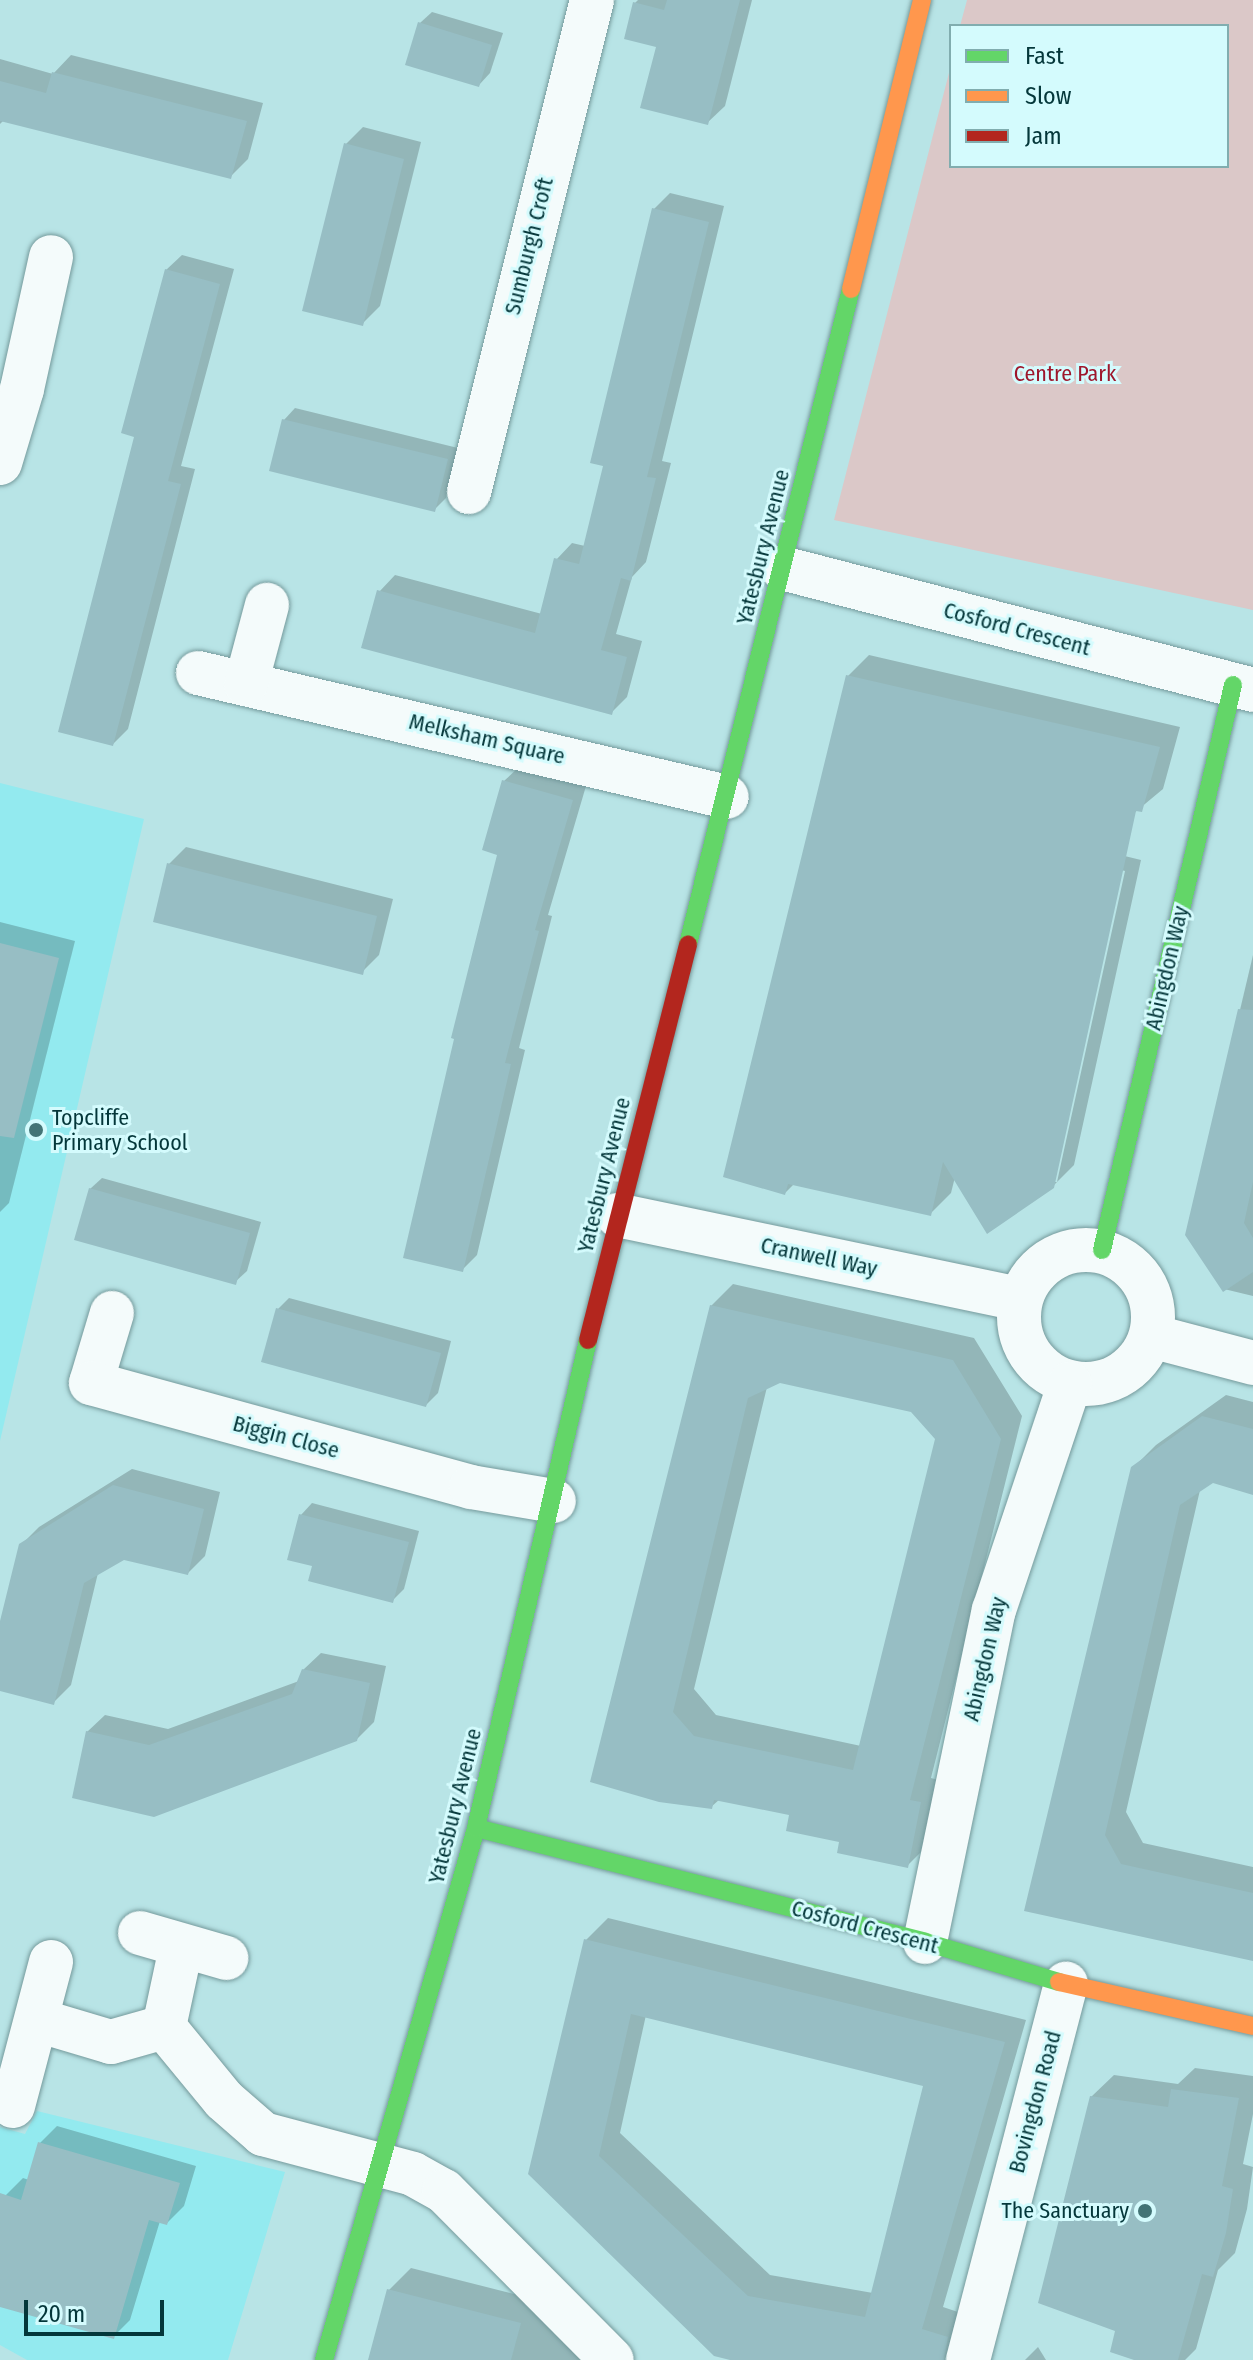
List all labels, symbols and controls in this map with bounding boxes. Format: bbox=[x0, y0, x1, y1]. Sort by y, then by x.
legend bbox=[949, 24, 1229, 168]
text: Fast bbox=[1025, 42, 1064, 70]
text: Slow bbox=[1025, 82, 1071, 110]
text: Jam bbox=[1025, 122, 1062, 150]
street label: Sumburgh Croft bbox=[499, 175, 559, 317]
park label: Centre Park bbox=[1014, 361, 1116, 387]
street label: Yatesbury Avenue bbox=[731, 467, 795, 627]
street label: Cosford Crescent bbox=[941, 597, 1093, 661]
street label: Melksham Square bbox=[406, 708, 568, 770]
street label: Abingdon Way bbox=[1140, 903, 1194, 1033]
street label: Yatesbury Avenue bbox=[572, 1095, 636, 1255]
place label: Topcliffe Primary School bbox=[52, 1104, 188, 1156]
marker: Topcliffe Primary School bbox=[27, 1121, 45, 1139]
street label: Cranwell Way bbox=[758, 1232, 880, 1282]
street label: Biggin Close bbox=[230, 1410, 342, 1464]
street label: Abingdon Way bbox=[958, 1594, 1012, 1724]
street label: Yatesbury Avenue bbox=[423, 1726, 487, 1886]
street label: Cosford Crescent bbox=[789, 1895, 941, 1959]
street label: Bovingdon Road bbox=[1003, 2028, 1067, 2176]
place label: The Sanctuary bbox=[1002, 2198, 1129, 2224]
marker: The Sanctuary bbox=[1136, 2202, 1154, 2220]
scale bar bbox=[28, 2284, 168, 2334]
text: 20 m bbox=[38, 2300, 85, 2328]

